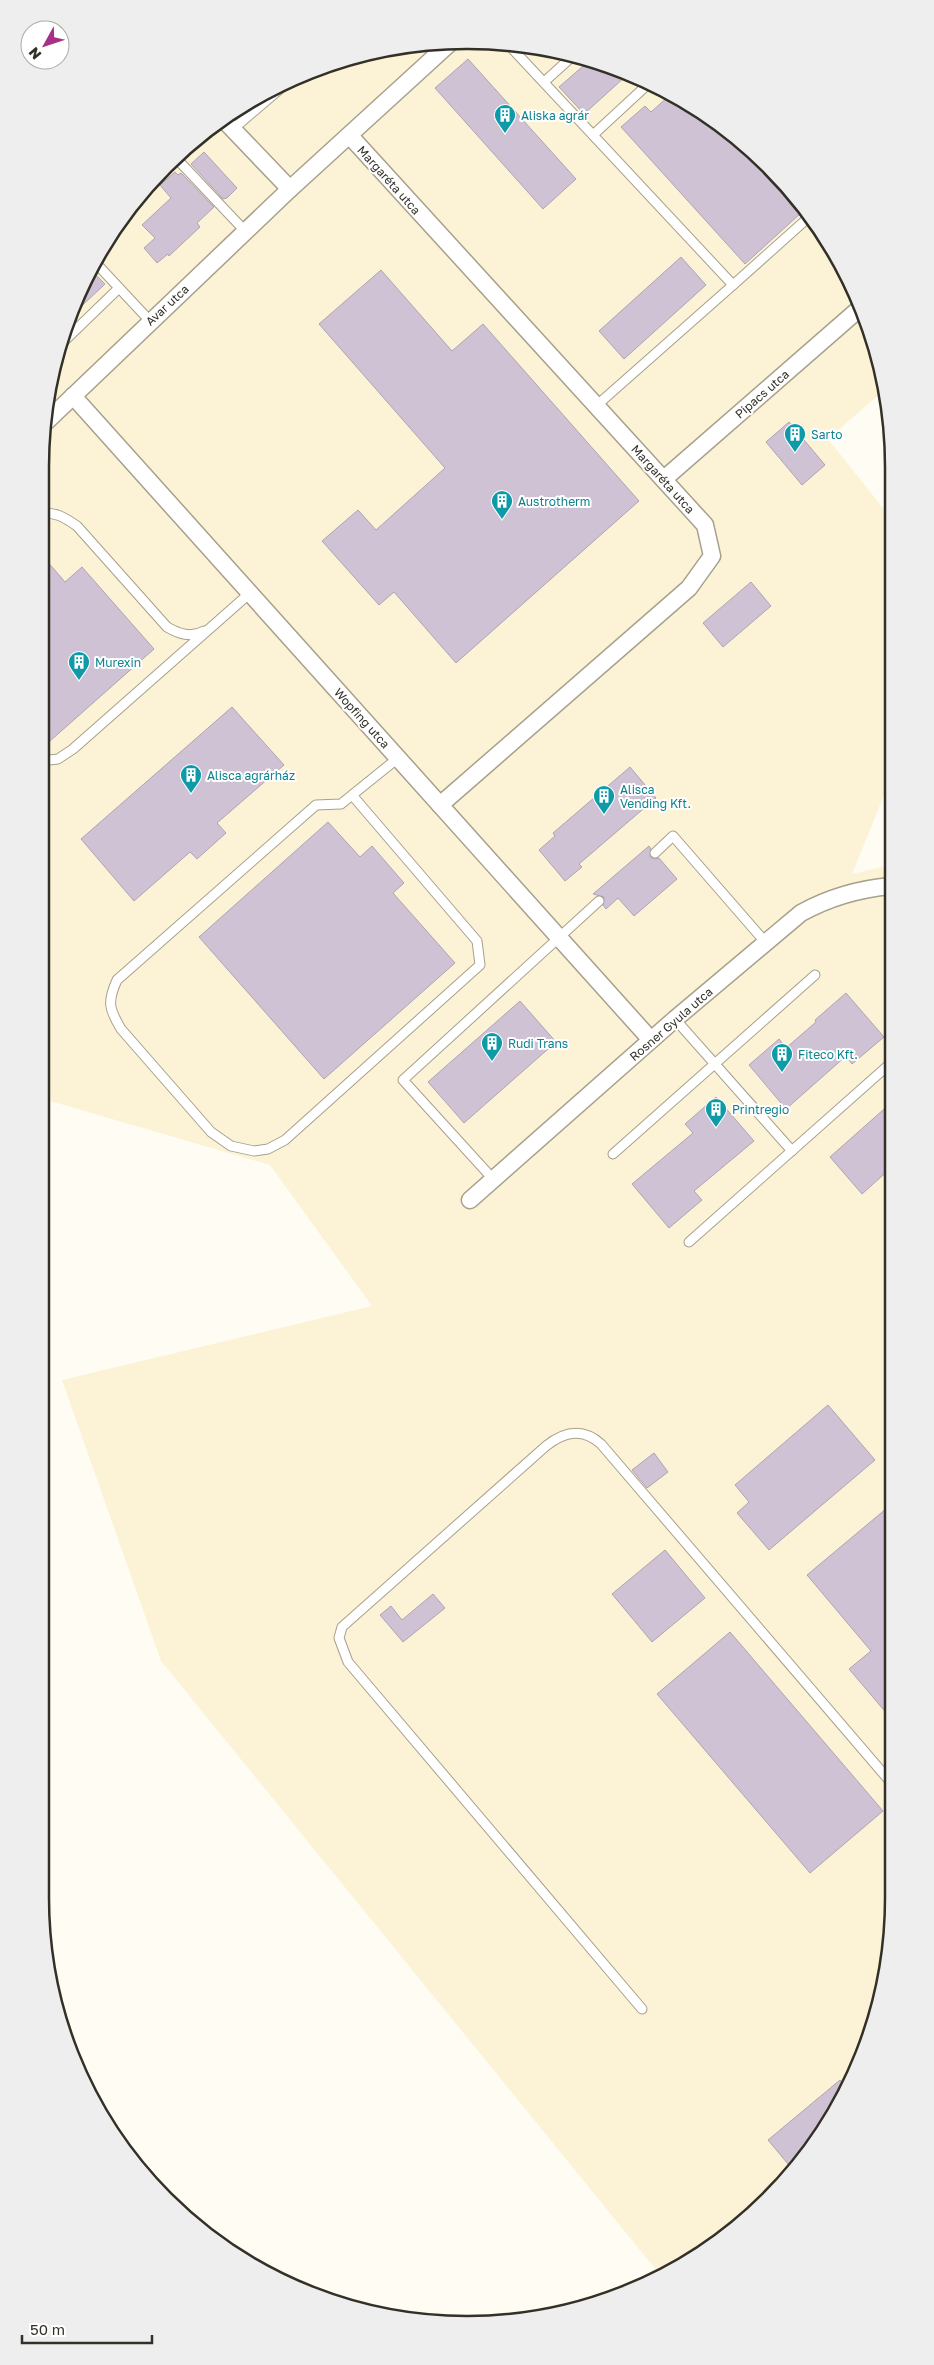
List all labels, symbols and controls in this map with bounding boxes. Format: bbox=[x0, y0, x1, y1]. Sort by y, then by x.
north arrow bbox=[20, 20, 70, 70]
text: N bbox=[25, 44, 45, 63]
building icon: Aliska agrár bbox=[493, 103, 517, 134]
place label: Aliska agrár bbox=[521, 108, 589, 123]
street label: Margaréta utca bbox=[354, 143, 424, 217]
street label: Avar utca bbox=[142, 281, 192, 329]
street label: Pipacs utca bbox=[732, 367, 792, 421]
building icon: Sarto bbox=[783, 422, 807, 453]
place label: Sarto bbox=[811, 427, 842, 442]
street label: Margaréta utca bbox=[628, 442, 698, 516]
building icon: Austrotherm bbox=[490, 489, 514, 520]
place label: Austrotherm bbox=[518, 494, 590, 509]
building icon: Murexin bbox=[67, 650, 91, 681]
place label: Murexin bbox=[95, 655, 141, 670]
street label: Wopfing utca bbox=[331, 685, 393, 751]
building icon: Alisca agrárház bbox=[179, 763, 203, 794]
place label: Alisca agrárház bbox=[207, 768, 295, 783]
place label: Alisca Vending Kft. bbox=[620, 782, 691, 811]
building icon: Alisca Vending Kft. bbox=[592, 784, 616, 815]
street label: Rosner Gyula utca bbox=[626, 984, 716, 1064]
building icon: Rudi Trans bbox=[480, 1031, 504, 1062]
place label: Rudi Trans bbox=[508, 1036, 568, 1051]
building icon: Fiteco Kft. bbox=[770, 1042, 794, 1073]
place label: Fiteco Kft. bbox=[798, 1047, 858, 1062]
building icon: Printregio bbox=[704, 1097, 728, 1128]
place label: Printregio bbox=[732, 1102, 789, 1117]
scale bar bbox=[22, 2312, 152, 2344]
text: 50 m bbox=[30, 2320, 65, 2338]

